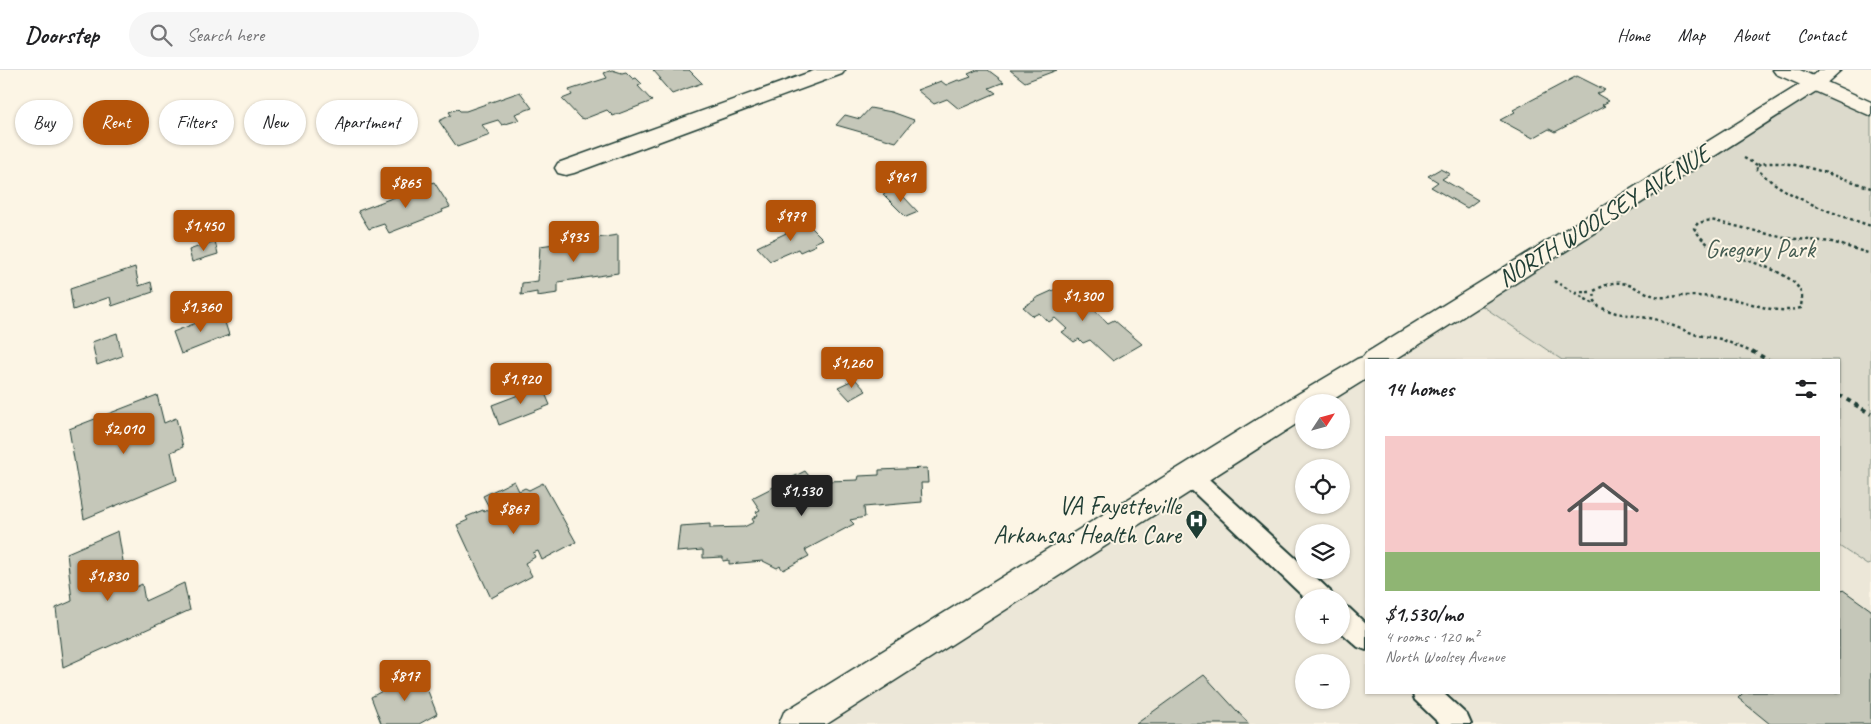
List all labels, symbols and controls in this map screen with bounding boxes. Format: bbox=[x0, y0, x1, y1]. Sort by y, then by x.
search box bbox=[129, 12, 479, 57]
text: Doorstep bbox=[25, 20, 99, 50]
icon: search bbox=[147, 21, 175, 49]
text: Search here bbox=[187, 23, 264, 47]
text: Home bbox=[1617, 24, 1650, 46]
text: Map bbox=[1678, 24, 1705, 46]
text: About bbox=[1733, 24, 1769, 46]
text: Contact bbox=[1797, 24, 1846, 46]
chip: Buy bbox=[15, 100, 73, 145]
chip: Rent bbox=[83, 100, 149, 145]
chip: Filters bbox=[159, 100, 234, 145]
chip: New bbox=[244, 100, 306, 145]
chip: Apartment bbox=[316, 100, 418, 145]
street label: NORTH WOOLSEY AVENUE bbox=[1492, 136, 1719, 294]
pin: $961 bbox=[871, 160, 931, 203]
pin: $865 bbox=[376, 166, 436, 209]
text: $961 bbox=[887, 167, 915, 187]
text: $865 bbox=[392, 173, 420, 193]
pin: $979 bbox=[761, 200, 821, 242]
text: $979 bbox=[777, 206, 805, 226]
pin: $1,450 bbox=[163, 210, 245, 252]
text: $1,450 bbox=[185, 216, 223, 236]
pin: $935 bbox=[544, 220, 604, 263]
text: $935 bbox=[560, 227, 588, 247]
park label: Gregory Park bbox=[1705, 233, 1817, 265]
pin: $1,300 bbox=[1042, 280, 1124, 322]
text: $1,300 bbox=[1063, 286, 1103, 306]
pin: $1,360 bbox=[160, 290, 242, 333]
text: $1,360 bbox=[181, 297, 221, 317]
pin: $1,260 bbox=[811, 346, 893, 389]
text: $1,260 bbox=[832, 353, 872, 373]
pin: $1,920 bbox=[480, 362, 562, 405]
text: $1,920 bbox=[502, 369, 540, 389]
icon: filters bbox=[1792, 375, 1820, 403]
text: 14 homes bbox=[1385, 376, 1454, 402]
north arrow bbox=[1295, 394, 1350, 449]
map controls bbox=[1295, 394, 1350, 709]
pin: $2,010 bbox=[83, 412, 165, 455]
text: $2,010 bbox=[104, 419, 144, 439]
button: locate bbox=[1295, 459, 1350, 514]
icon: home bbox=[1558, 469, 1648, 559]
pin: $1,530 bbox=[761, 474, 843, 517]
text: $1,530 bbox=[783, 481, 821, 501]
place label: VA Fayetteville Arkansas Health Care bbox=[993, 490, 1183, 551]
pin: $867 bbox=[484, 492, 544, 535]
text: $867 bbox=[499, 499, 529, 519]
hospital icon: VA Fayetteville Arkansas Health Care bbox=[1185, 508, 1209, 539]
button: layers bbox=[1295, 524, 1350, 579]
pin: $1,830 bbox=[67, 560, 149, 602]
text: $1,830 bbox=[88, 566, 128, 586]
button: + bbox=[1295, 589, 1350, 644]
text: $1,530/mo bbox=[1385, 601, 1463, 627]
text: 4 rooms · 120 m² bbox=[1385, 627, 1479, 647]
text: North Woolsey Avenue bbox=[1385, 647, 1505, 667]
button: − bbox=[1295, 654, 1350, 709]
pin: $817 bbox=[375, 660, 435, 702]
text: $817 bbox=[391, 666, 419, 686]

